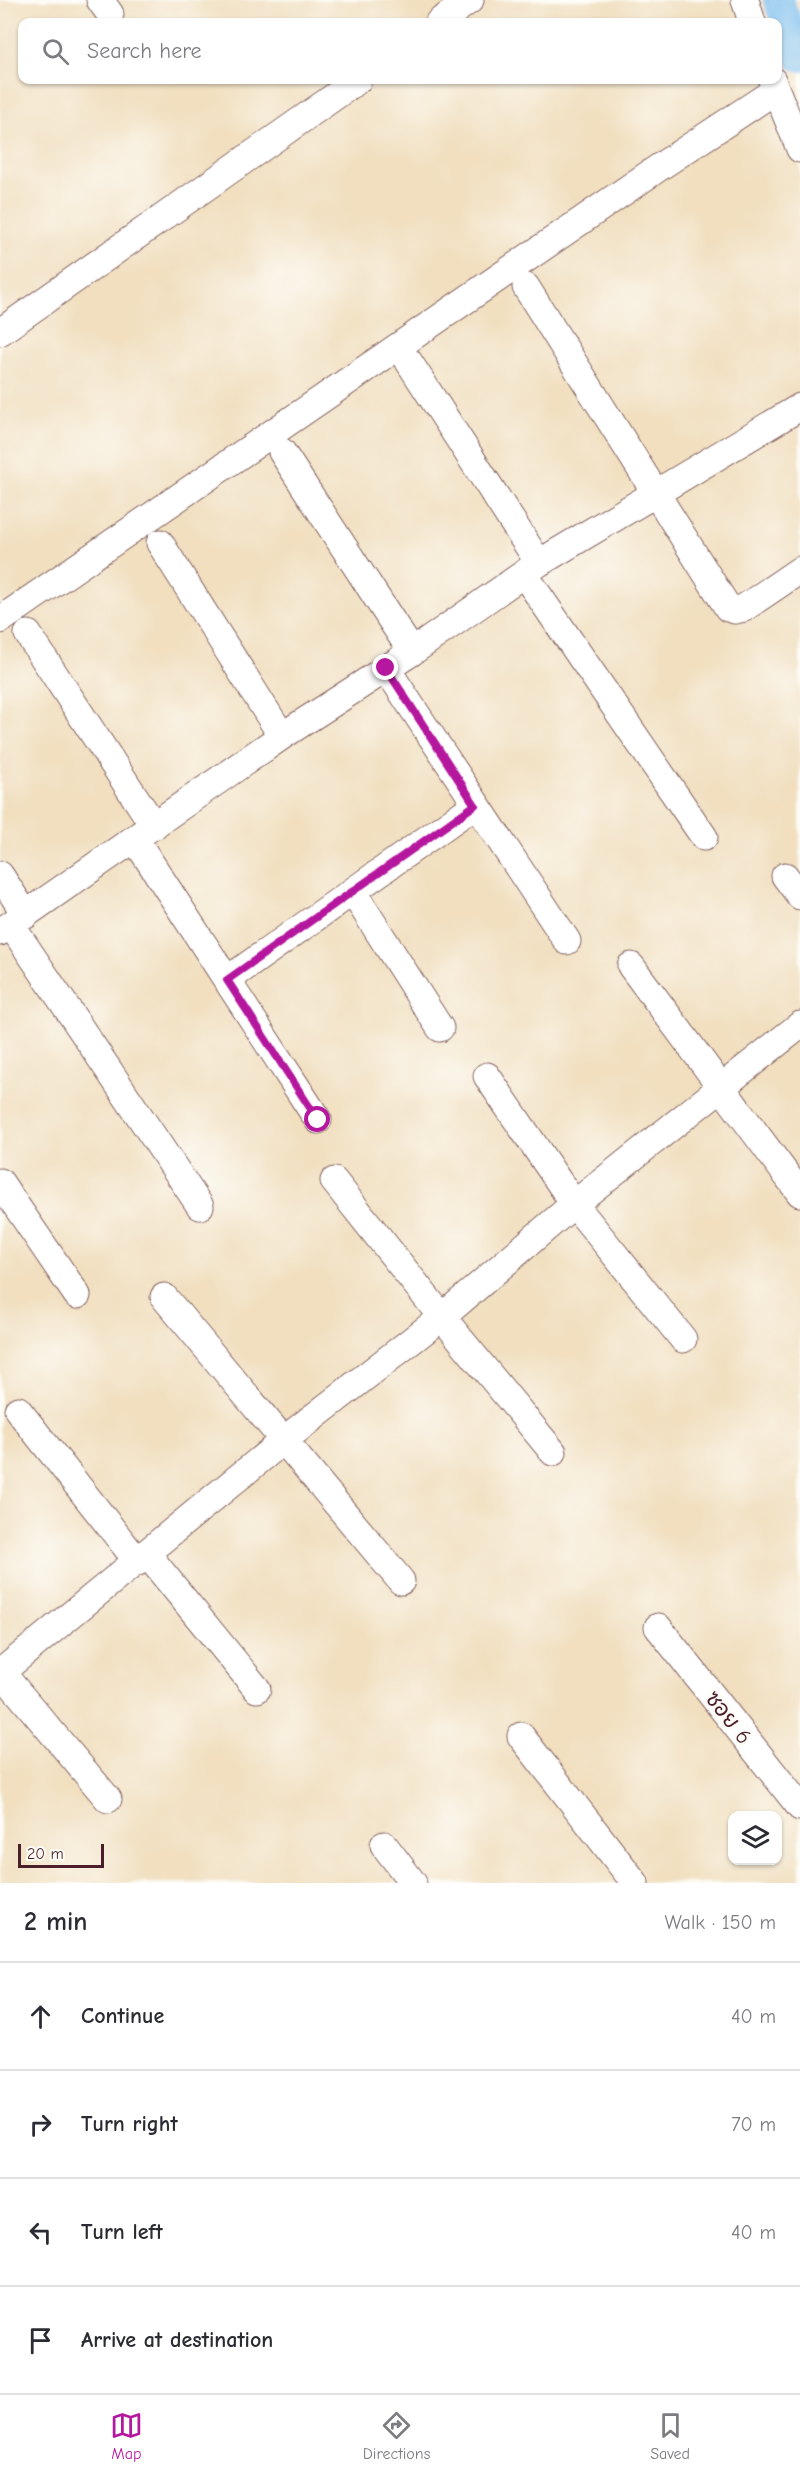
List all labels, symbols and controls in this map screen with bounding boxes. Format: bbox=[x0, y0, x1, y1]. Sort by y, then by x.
search box bbox=[18, 18, 782, 84]
icon: search bbox=[39, 35, 72, 68]
text: Search here bbox=[87, 38, 202, 64]
route end bbox=[372, 654, 398, 680]
route start bbox=[304, 1106, 330, 1132]
street label: ซอย 6 bbox=[699, 1686, 757, 1749]
map controls bbox=[728, 1811, 782, 1865]
button: layers bbox=[728, 1811, 782, 1865]
scale bar bbox=[18, 1841, 104, 1868]
text: 20 m bbox=[27, 1845, 64, 1863]
text: 2 min bbox=[24, 1907, 87, 1937]
text: Walk · 150 m bbox=[665, 1911, 776, 1934]
icon: ahead bbox=[24, 2000, 57, 2033]
text: Continue bbox=[81, 2003, 164, 2029]
text: 40 m bbox=[731, 2005, 776, 2028]
icon: right bbox=[24, 2108, 57, 2141]
text: Turn right bbox=[81, 2111, 178, 2137]
text: 70 m bbox=[731, 2113, 776, 2136]
icon: left bbox=[24, 2216, 57, 2249]
text: Turn left bbox=[81, 2219, 163, 2245]
text: 40 m bbox=[731, 2221, 776, 2244]
icon: arrive bbox=[24, 2324, 57, 2357]
text: Arrive at destination bbox=[81, 2327, 273, 2353]
tab: Map bbox=[110, 2409, 143, 2463]
tab: Directions bbox=[363, 2409, 430, 2463]
tab: Saved bbox=[650, 2409, 690, 2463]

